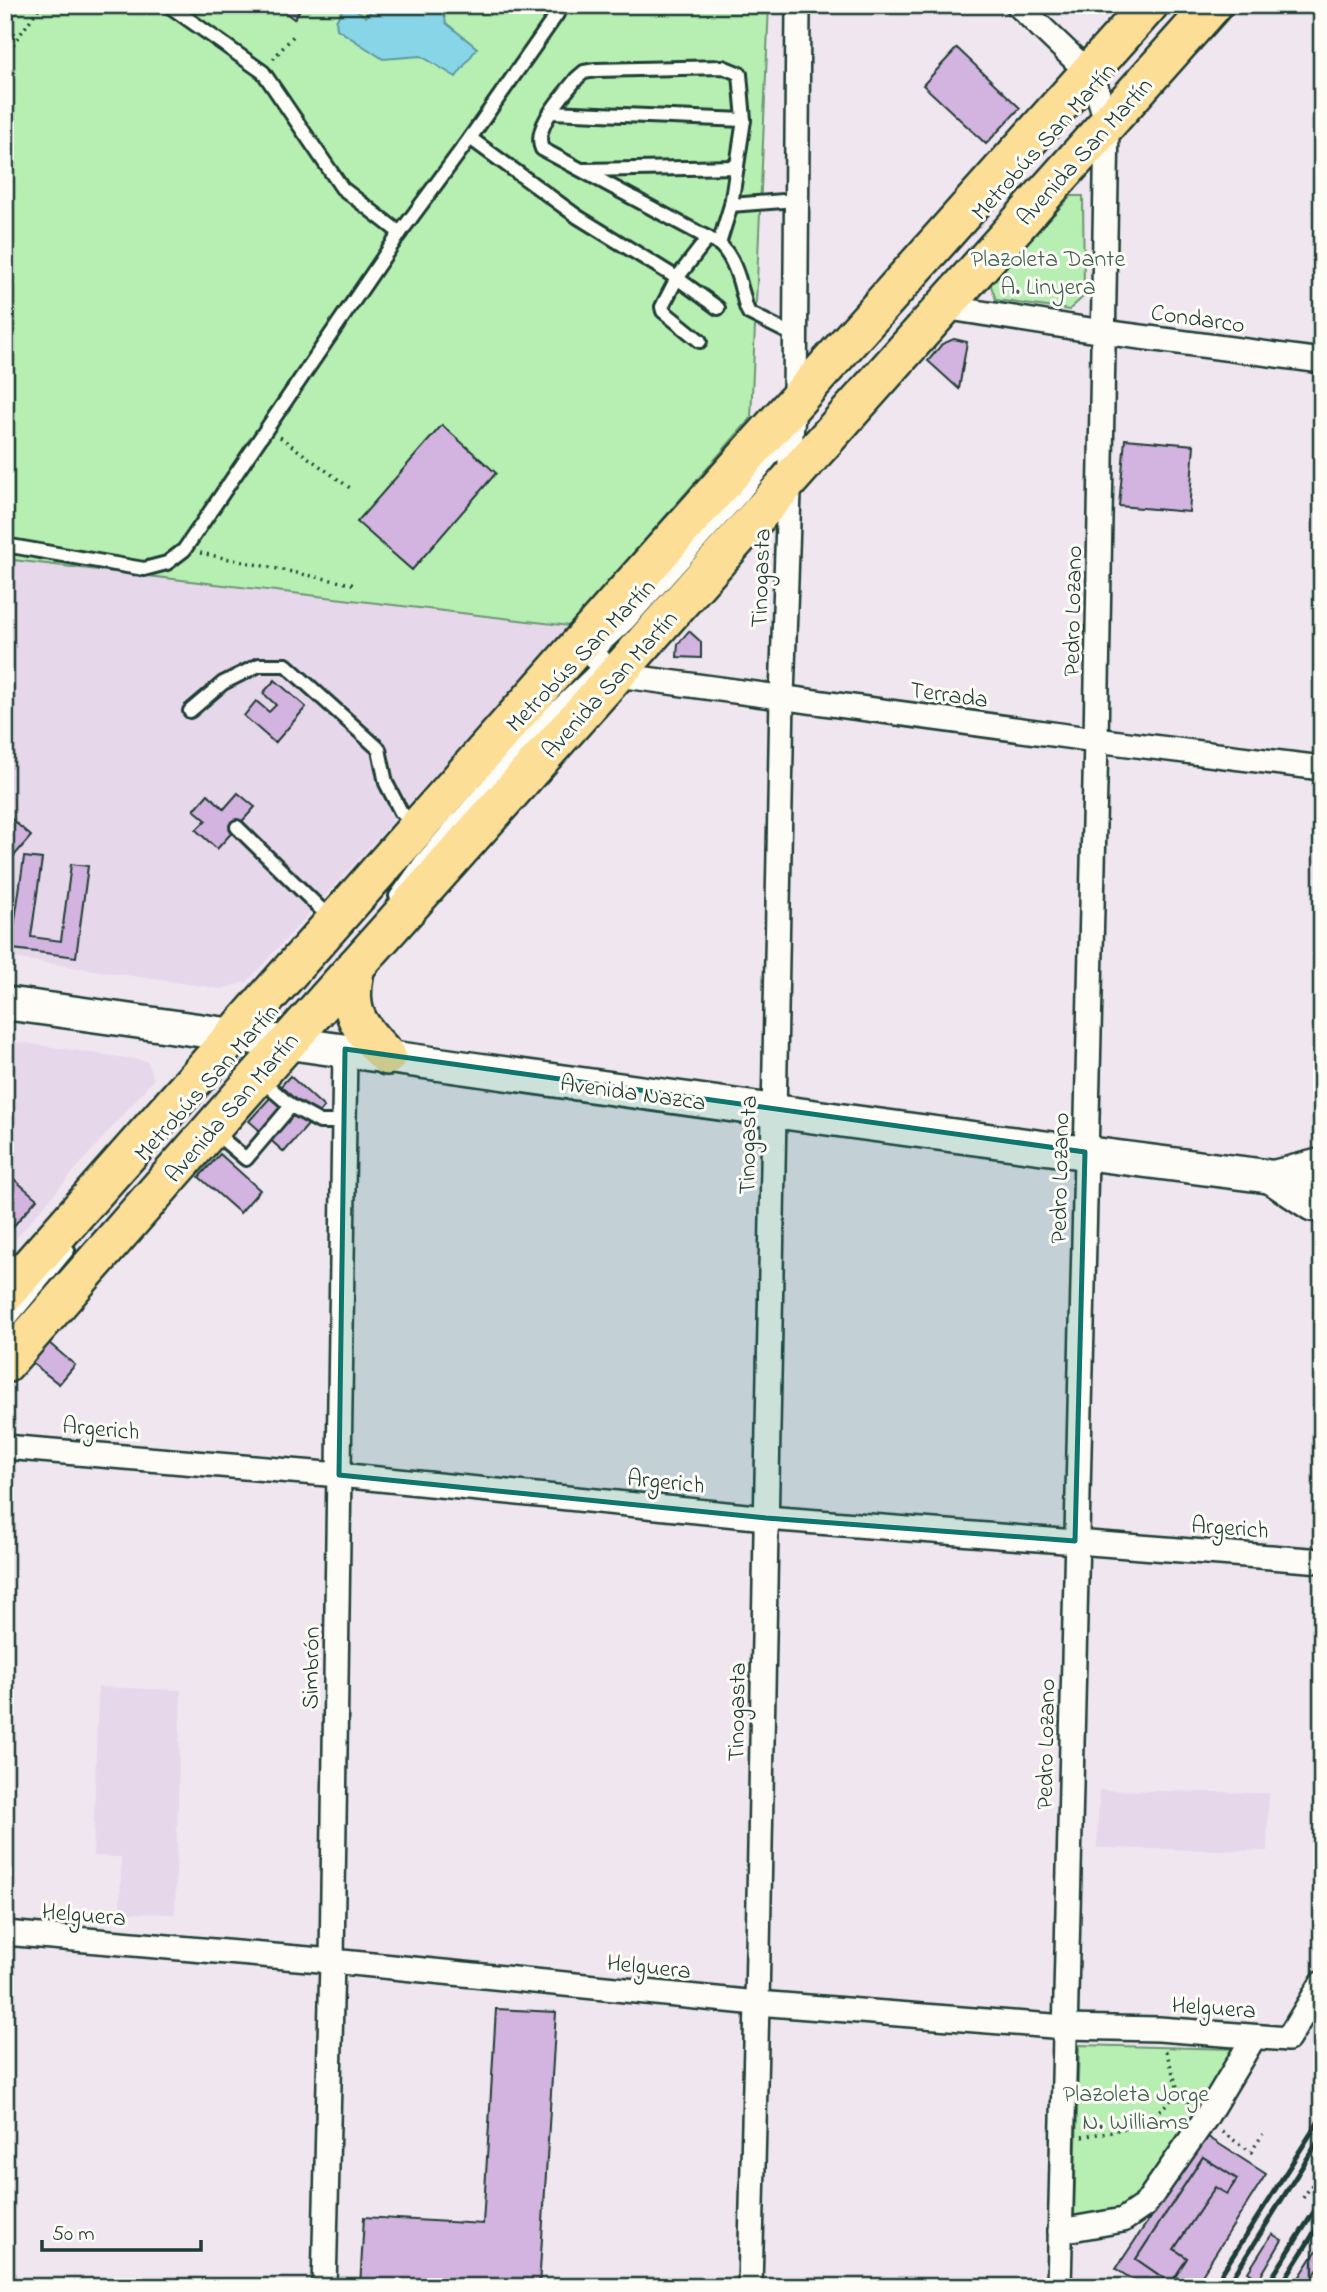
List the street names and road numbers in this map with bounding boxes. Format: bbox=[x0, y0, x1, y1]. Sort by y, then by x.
street label: Metrobús San Martín bbox=[964, 56, 1126, 230]
street label: Avenida San Martín bbox=[1009, 71, 1162, 235]
street label: Condarco bbox=[1148, 297, 1247, 344]
street label: Tinogasta bbox=[743, 528, 782, 628]
street label: Pedro Lozano bbox=[1056, 545, 1093, 677]
street label: Metrobús San Martín bbox=[499, 572, 665, 742]
street label: Avenida San Martín bbox=[534, 604, 687, 768]
street label: Terrada bbox=[907, 674, 990, 719]
street label: Metrobús San Martín bbox=[127, 997, 289, 1171]
street label: Avenida San Martín bbox=[158, 1026, 308, 1192]
street label: Avenida Nazca bbox=[557, 1067, 708, 1122]
street label: Tinogasta bbox=[731, 1095, 768, 1195]
street label: Pedro Lozano bbox=[1043, 1112, 1080, 1244]
street label: Argerich bbox=[61, 1410, 141, 1451]
street label: Argerich bbox=[625, 1462, 706, 1505]
street label: Argerich bbox=[1190, 1509, 1270, 1550]
street label: Simbrón bbox=[294, 1626, 331, 1710]
street label: Tinogasta bbox=[720, 1662, 757, 1762]
street label: Pedro Lozano bbox=[1029, 1678, 1066, 1810]
street label: Helguera bbox=[40, 1895, 127, 1938]
street label: Helguera bbox=[605, 1947, 693, 1990]
street label: Helguera bbox=[1171, 1989, 1257, 2030]

